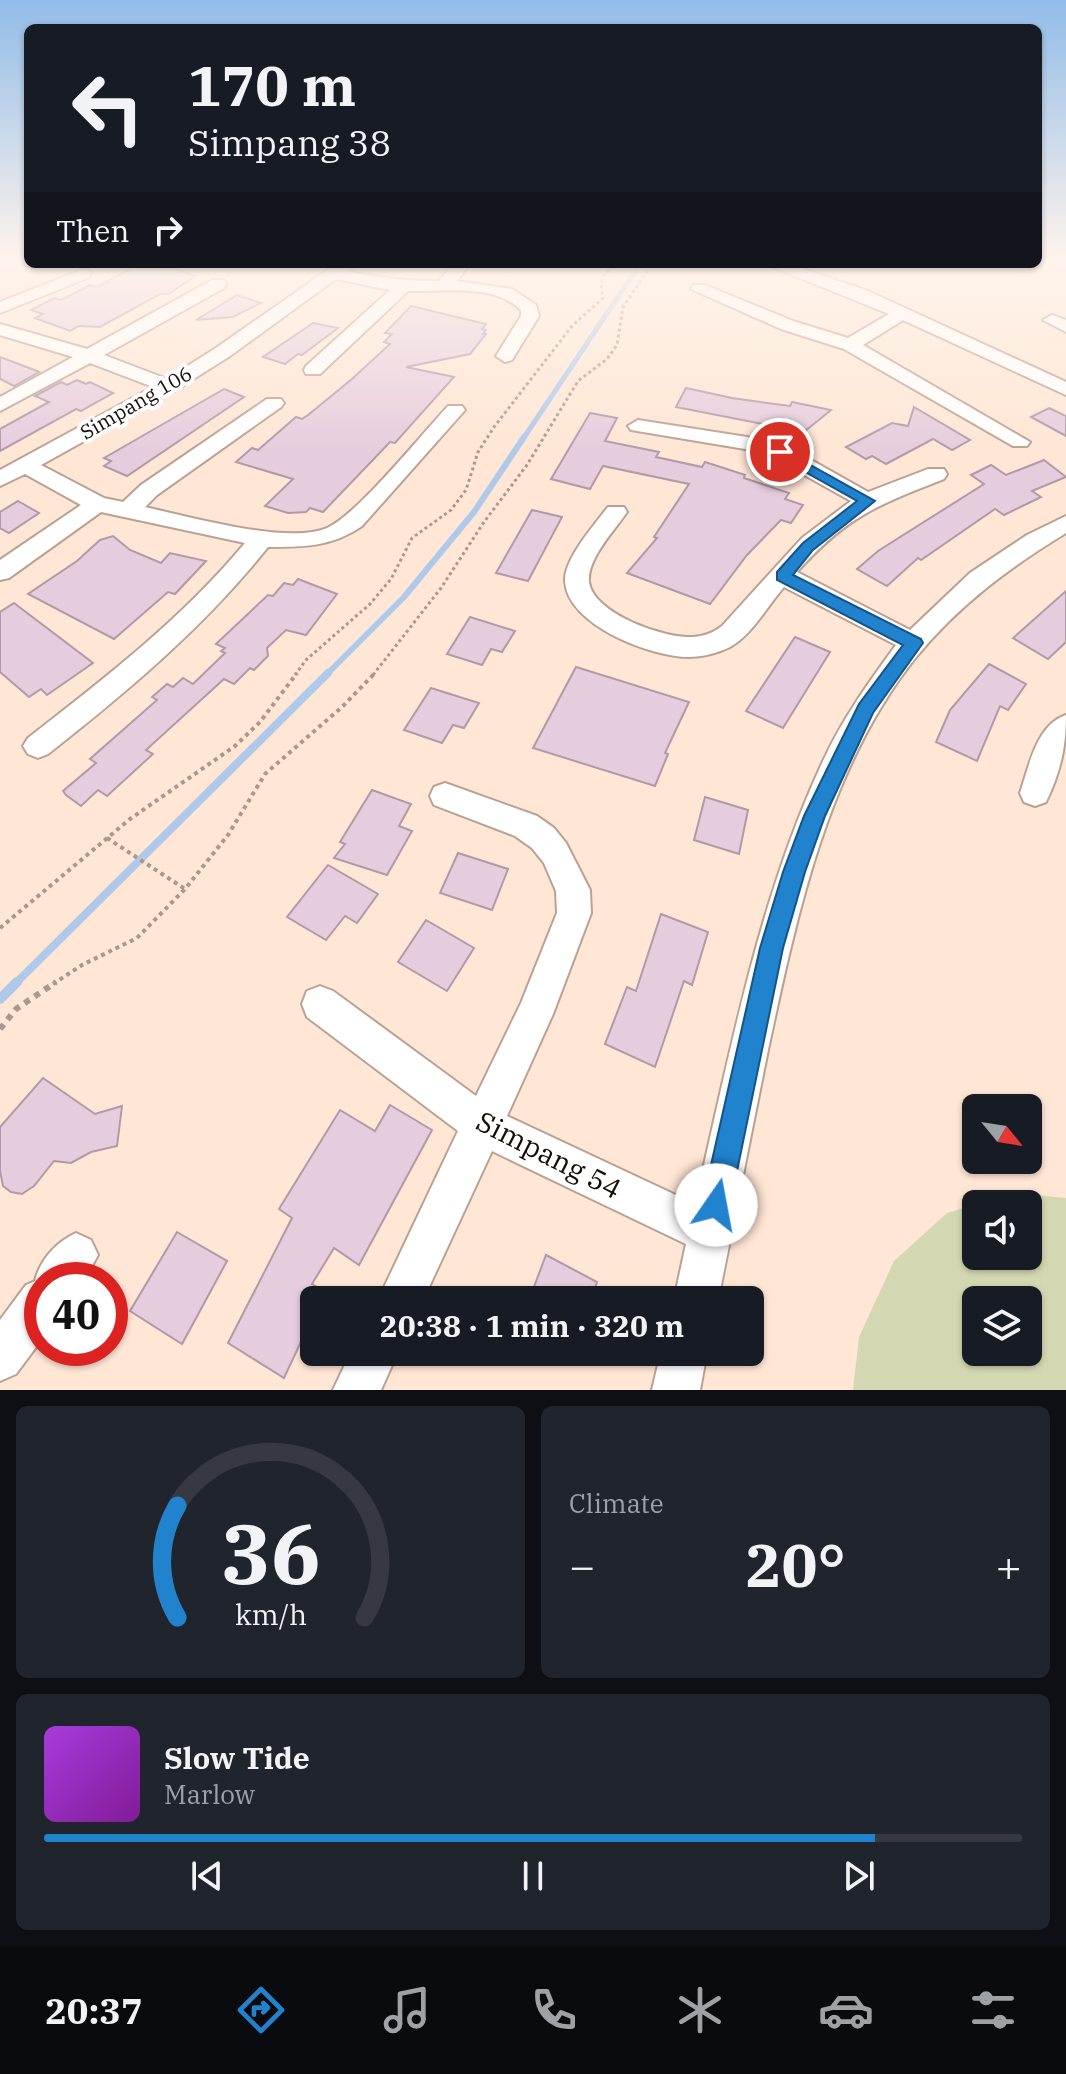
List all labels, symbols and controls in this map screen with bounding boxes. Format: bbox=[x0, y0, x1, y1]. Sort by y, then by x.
text: 170 m bbox=[188, 49, 356, 121]
icon: left bbox=[56, 56, 160, 160]
text: Simpang 38 bbox=[188, 119, 391, 166]
icon: right bbox=[146, 208, 190, 252]
text: Then bbox=[56, 211, 130, 250]
street label: Simpang 106 bbox=[75, 360, 197, 445]
pin bbox=[746, 418, 814, 486]
icon: arrive bbox=[758, 430, 802, 474]
north arrow bbox=[962, 1094, 1042, 1174]
map controls bbox=[962, 1094, 1042, 1366]
street label: Simpang 54 bbox=[470, 1102, 628, 1207]
position arrow bbox=[674, 1163, 758, 1247]
button: sound bbox=[962, 1190, 1042, 1270]
speed limit sign: 40 bbox=[24, 1262, 128, 1366]
button: layers bbox=[962, 1286, 1042, 1366]
text: 20:38 · 1 min · 320 m bbox=[380, 1306, 684, 1345]
text: Climate bbox=[569, 1486, 664, 1520]
text: 36 bbox=[221, 1499, 320, 1607]
text: 20° bbox=[745, 1525, 846, 1604]
text: − bbox=[569, 1537, 595, 1594]
text: + bbox=[996, 1537, 1022, 1594]
text: km/h bbox=[234, 1596, 307, 1633]
text: Slow Tide bbox=[164, 1738, 310, 1777]
text: Marlow bbox=[164, 1777, 255, 1811]
icon: previous bbox=[185, 1854, 229, 1898]
icon: pause bbox=[511, 1854, 555, 1898]
icon: next bbox=[837, 1854, 881, 1898]
icon: directions bbox=[233, 1982, 289, 2038]
icon: music bbox=[379, 1982, 435, 2038]
icon: phone bbox=[526, 1982, 582, 2038]
icon: climate bbox=[672, 1982, 728, 2038]
icon: car bbox=[818, 1982, 874, 2038]
icon: filters bbox=[965, 1982, 1021, 2038]
text: 20:37 bbox=[45, 1987, 143, 2034]

